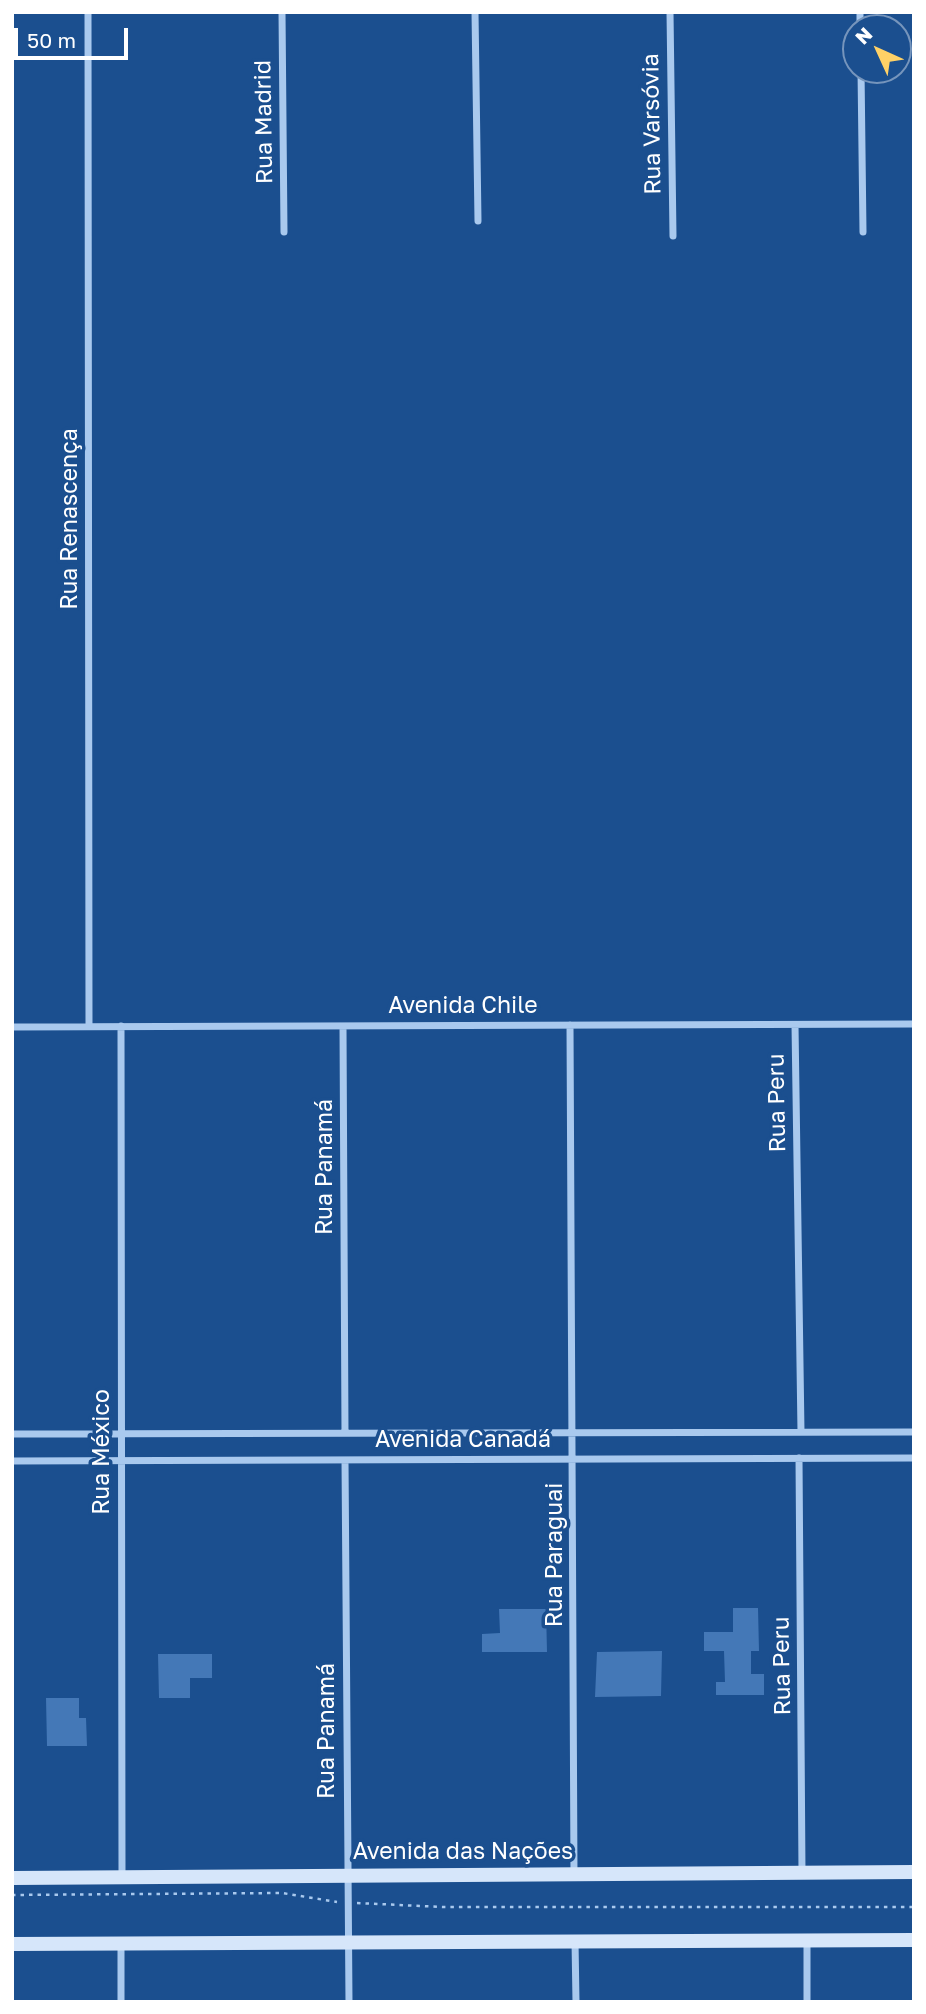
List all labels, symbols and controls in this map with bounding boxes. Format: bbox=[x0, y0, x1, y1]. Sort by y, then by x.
scale bar bbox=[18, 14, 131, 58]
north arrow bbox=[842, 14, 912, 84]
text: N bbox=[850, 22, 876, 48]
text: 50 m bbox=[27, 27, 76, 53]
street label: Rua Varsóvia bbox=[637, 53, 667, 195]
street label: Rua Madrid bbox=[249, 60, 279, 184]
street label: Rua Renascença bbox=[56, 428, 84, 610]
street label: Avenida Chile bbox=[388, 992, 538, 1020]
street label: Rua Peru bbox=[762, 1053, 792, 1153]
street label: Rua Panamá bbox=[311, 1099, 339, 1235]
street label: Rua México bbox=[88, 1389, 116, 1515]
street label: Avenida Canadá bbox=[375, 1426, 551, 1454]
street label: Rua Paraguai bbox=[541, 1483, 569, 1627]
street label: Rua Peru bbox=[767, 1616, 797, 1716]
street label: Rua Panamá bbox=[313, 1663, 341, 1799]
street label: Avenida das Nações bbox=[353, 1838, 573, 1866]

